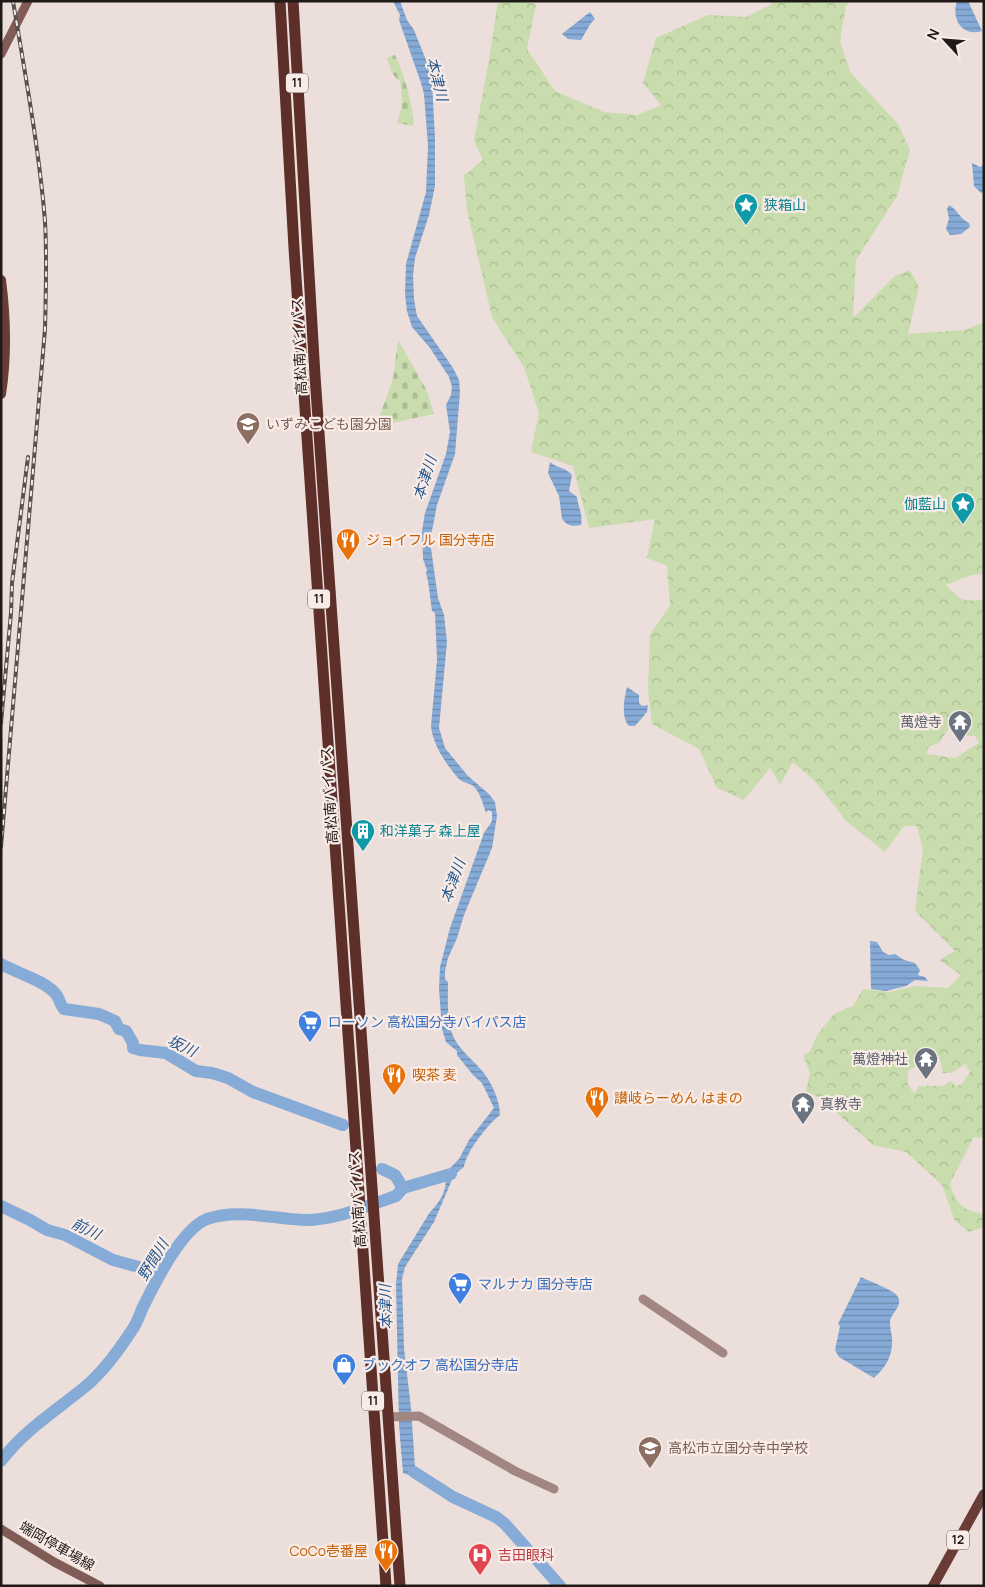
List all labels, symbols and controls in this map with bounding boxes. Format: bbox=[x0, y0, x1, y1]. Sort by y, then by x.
north arrow bbox=[920, 15, 970, 65]
text: N bbox=[922, 25, 944, 43]
water label: 本津川 bbox=[422, 54, 454, 105]
road number: 11 bbox=[286, 74, 308, 92]
place icon: 狭箱山 bbox=[733, 192, 759, 226]
place label: 狭箱山 bbox=[764, 195, 806, 214]
street label: 高松南バイパス bbox=[286, 297, 311, 395]
school or university icon: いずみこども園分園 bbox=[235, 411, 261, 445]
place label: いずみこども園分園 bbox=[266, 414, 392, 433]
water label: 本津川 bbox=[408, 451, 442, 502]
place icon: 伽藍山 bbox=[950, 491, 976, 525]
place label: 伽藍山 bbox=[904, 494, 946, 513]
restaurant icon: ジョイフル 国分寺店 bbox=[335, 527, 361, 561]
place label: ジョイフル 国分寺店 bbox=[366, 530, 495, 549]
road number: 11 bbox=[308, 590, 330, 608]
temple icon: 萬燈寺 bbox=[947, 709, 973, 743]
place label: 萬燈寺 bbox=[900, 712, 942, 731]
street label: 高松南バイパス bbox=[316, 746, 341, 844]
building icon: 和洋菓子 森上屋 bbox=[350, 818, 376, 852]
place label: 和洋菓子 森上屋 bbox=[380, 821, 481, 840]
water label: 本津川 bbox=[435, 854, 471, 906]
supermarket icon: ローソン 高松国分寺バイパス店 bbox=[297, 1009, 323, 1043]
place label: ローソン 高松国分寺バイパス店 bbox=[328, 1012, 527, 1031]
water label: 坂川 bbox=[164, 1030, 202, 1062]
temple icon: 萬燈神社 bbox=[913, 1046, 939, 1080]
place label: 萬燈神社 bbox=[852, 1049, 908, 1068]
restaurant icon: 喫茶 麦 bbox=[381, 1062, 407, 1096]
place label: 喫茶 麦 bbox=[412, 1065, 457, 1084]
restaurant icon: 讃岐らーめん はまの bbox=[584, 1085, 610, 1119]
place label: 讃岐らーめん はまの bbox=[614, 1088, 743, 1107]
temple icon: 真教寺 bbox=[790, 1091, 816, 1125]
place label: 真教寺 bbox=[820, 1094, 862, 1113]
street label: 高松南バイパス bbox=[344, 1150, 369, 1248]
water label: 前川 bbox=[68, 1213, 106, 1245]
water label: 野間川 bbox=[132, 1233, 174, 1284]
supermarket icon: マルナカ 国分寺店 bbox=[447, 1271, 473, 1305]
place label: マルナカ 国分寺店 bbox=[478, 1274, 593, 1293]
water label: 本津川 bbox=[374, 1282, 397, 1330]
shop icon: ブックオフ 高松国分寺店 bbox=[331, 1352, 357, 1386]
place label: ブックオフ 高松国分寺店 bbox=[362, 1355, 519, 1374]
road number: 11 bbox=[362, 1392, 384, 1410]
school or university icon: 高松市立国分寺中学校 bbox=[637, 1435, 663, 1469]
place label: 高松市立国分寺中学校 bbox=[668, 1438, 808, 1457]
street label: 端岡停車場線 bbox=[16, 1516, 98, 1575]
road number: 12 bbox=[947, 1530, 969, 1550]
restaurant icon: CoCo壱番屋 bbox=[373, 1538, 399, 1572]
place label: CoCo壱番屋 bbox=[289, 1541, 368, 1560]
hospital icon: 吉田眼科 bbox=[467, 1542, 493, 1576]
place label: 吉田眼科 bbox=[498, 1545, 554, 1564]

